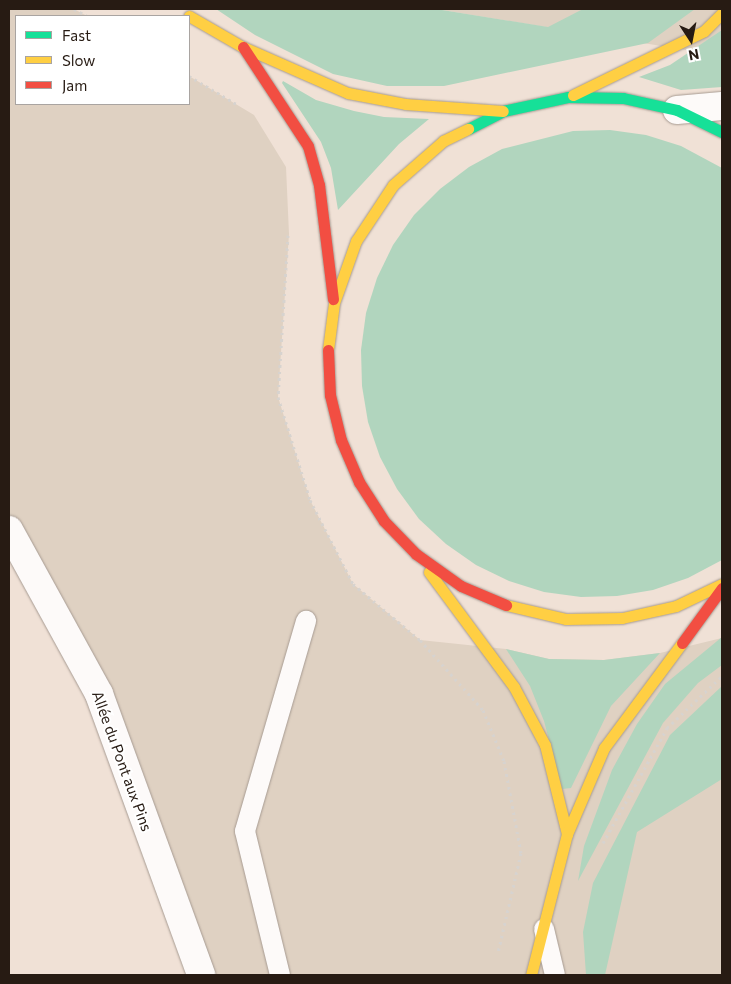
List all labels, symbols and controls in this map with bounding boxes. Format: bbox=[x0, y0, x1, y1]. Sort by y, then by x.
legend bbox=[15, 15, 190, 105]
north arrow bbox=[666, 15, 716, 65]
text: Fast bbox=[62, 26, 91, 44]
text: N bbox=[687, 46, 701, 65]
text: Slow bbox=[62, 51, 95, 69]
text: Jam bbox=[62, 76, 87, 94]
street label: Allée du Pont aux Pins bbox=[88, 688, 156, 834]

